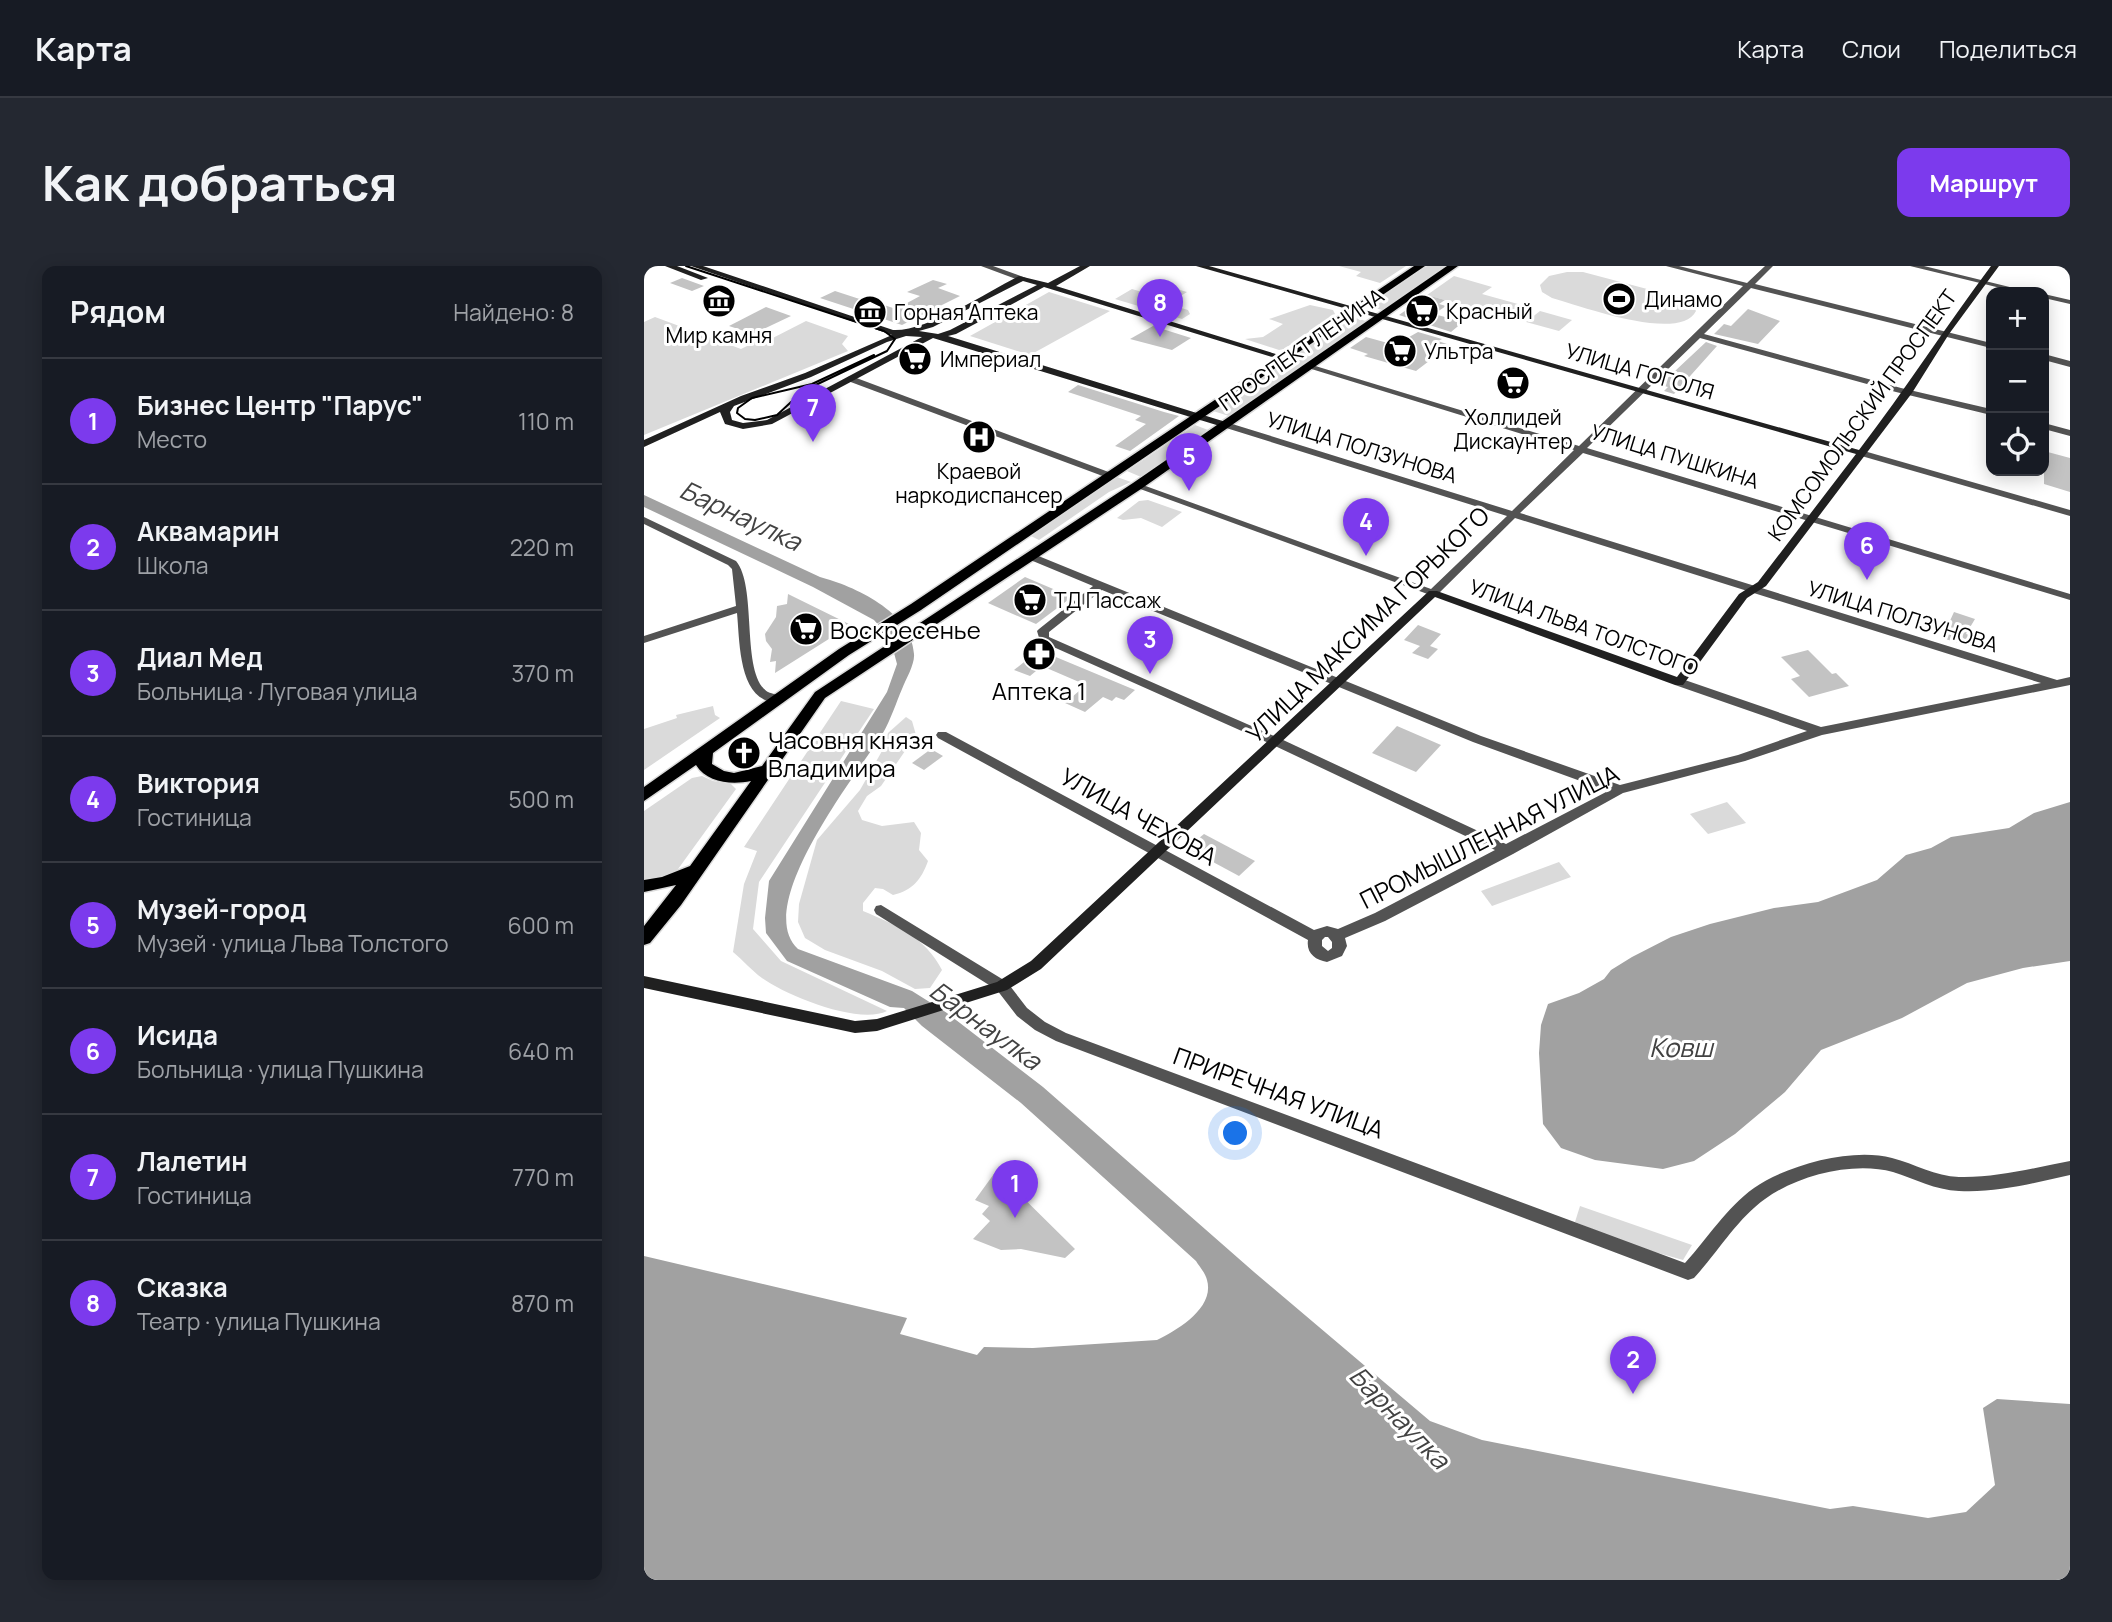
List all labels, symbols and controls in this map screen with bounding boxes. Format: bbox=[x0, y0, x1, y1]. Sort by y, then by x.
text: Карта bbox=[35, 26, 132, 71]
text: Карта bbox=[1737, 32, 1804, 65]
text: Слои bbox=[1842, 32, 1901, 65]
text: Поделиться bbox=[1939, 32, 2077, 65]
button: Маршрут bbox=[1897, 148, 2070, 217]
text: Как добраться bbox=[42, 149, 397, 216]
pin: 8 bbox=[1137, 279, 1183, 337]
sports icon: Динамо bbox=[1600, 280, 1638, 318]
street label: ПРОСПЕКТ ЛЕНИНА bbox=[1213, 281, 1389, 417]
museum icon: Мир камня bbox=[700, 282, 738, 320]
street label: КОМСОМОЛЬСКИЙ ПРОСПЕКТ bbox=[1761, 283, 1963, 546]
place label: Динамо bbox=[1644, 285, 1722, 313]
map controls bbox=[1986, 287, 2049, 476]
button: + bbox=[1986, 287, 2049, 350]
text: Рядом bbox=[70, 291, 166, 332]
supermarket icon: Красный bbox=[1403, 292, 1441, 330]
museum icon: Горная Аптека bbox=[851, 293, 889, 331]
text: Найдено: 8 bbox=[453, 296, 574, 328]
place label: Красный bbox=[1446, 297, 1533, 325]
place label: Горная Аптека bbox=[894, 298, 1038, 326]
place label: Мир камня bbox=[666, 321, 772, 349]
supermarket icon: Ультра bbox=[1381, 332, 1419, 370]
street label: УЛИЦА ГОГОЛЯ bbox=[1562, 336, 1718, 406]
place label: Ультра bbox=[1424, 337, 1493, 365]
supermarket icon: Империал bbox=[896, 340, 934, 378]
place label: Империал bbox=[940, 345, 1041, 373]
button: − bbox=[1986, 350, 2049, 413]
supermarket icon: Холлидей Дискаунтер bbox=[1494, 364, 1532, 402]
pin: 7 bbox=[790, 384, 836, 442]
text: Бизнес Центр "Парус" bbox=[137, 387, 423, 423]
place label: Холлидей Дискаунтер bbox=[1453, 403, 1573, 455]
text: 1 bbox=[88, 405, 98, 437]
text: 110 m bbox=[518, 405, 574, 437]
street label: УЛИЦА ПОЛЗУНОВА bbox=[1263, 405, 1461, 489]
button: locate bbox=[1986, 413, 2049, 476]
street label: УЛИЦА ПУШКИНА bbox=[1588, 417, 1762, 495]
hospital icon: Краевой наркодиспансер bbox=[960, 418, 998, 456]
text: Место bbox=[137, 423, 207, 455]
pin: 5 bbox=[1166, 433, 1212, 491]
place label: Краевой наркодиспансер bbox=[895, 457, 1063, 509]
water label: Барнаулка bbox=[674, 471, 809, 559]
pin: 4 bbox=[1343, 498, 1389, 556]
street label: УЛИЦА МАКСИМА ГОРЬКОГО bbox=[1238, 499, 1496, 749]
text: Аквамарин bbox=[137, 513, 280, 549]
pin: 6 bbox=[1844, 522, 1890, 580]
text: 2 bbox=[86, 531, 100, 563]
text: 220 m bbox=[510, 531, 574, 563]
text: Школа bbox=[137, 549, 209, 581]
street label: УЛИЦА ЛЬВА ТОЛСТОГО bbox=[1465, 572, 1703, 682]
street label: УЛИЦА ПОЛЗУНОВА bbox=[1804, 574, 2002, 658]
supermarket icon: ТД Пассаж bbox=[1011, 581, 1049, 619]
place label: ТД Пассаж bbox=[1054, 586, 1162, 614]
supermarket icon: Воскресенье bbox=[787, 610, 825, 648]
place label: Воскресенье bbox=[830, 613, 981, 646]
pin: 3 bbox=[1127, 616, 1173, 674]
pharmacy icon: Аптека 1 bbox=[1020, 635, 1058, 673]
text: Диал Мед bbox=[137, 639, 263, 675]
text: 3 bbox=[86, 657, 100, 689]
text: 370 m bbox=[512, 657, 574, 689]
place label: Аптека 1 bbox=[992, 674, 1086, 707]
text: Больница · Луговая улица bbox=[137, 675, 417, 707]
place label: Часовня князя Владимира bbox=[768, 723, 934, 784]
church icon: Часовня князя Владимира bbox=[725, 734, 763, 772]
street label: ПРОМЫШЛЕННАЯ УЛИЦА bbox=[1354, 756, 1624, 916]
street label: УЛИЦА ЧЕХОВА bbox=[1055, 759, 1223, 873]
text: Виктория bbox=[137, 765, 260, 801]
text: 4 bbox=[86, 783, 100, 815]
text: 500 m bbox=[509, 783, 574, 815]
text: Гостиница bbox=[137, 801, 252, 833]
text: Музей-город bbox=[137, 891, 307, 927]
text: 5 bbox=[86, 909, 100, 941]
text: 600 m bbox=[508, 909, 574, 941]
text: Музей · улица Льва Толстого bbox=[137, 927, 449, 959]
water label: Барнаулка bbox=[923, 972, 1050, 1079]
text: Исида bbox=[137, 1017, 218, 1053]
water label: Ковш bbox=[1649, 1029, 1715, 1065]
text: 6 bbox=[86, 1035, 100, 1067]
text: 640 m bbox=[508, 1035, 574, 1067]
street label: ПРИРЕЧНАЯ УЛИЦА bbox=[1169, 1039, 1389, 1145]
text: Больница · улица Пушкина bbox=[137, 1053, 424, 1085]
your location bbox=[1218, 1116, 1252, 1150]
text: Лалетин bbox=[137, 1143, 248, 1179]
pin: 1 bbox=[992, 1160, 1038, 1218]
text: 7 bbox=[87, 1161, 99, 1193]
text: 770 m bbox=[512, 1161, 574, 1193]
text: Гостиница bbox=[137, 1179, 252, 1211]
text: Сказка bbox=[137, 1269, 228, 1305]
text: 8 bbox=[86, 1287, 100, 1319]
text: 870 m bbox=[511, 1287, 574, 1319]
text: Театр · улица Пушкина bbox=[137, 1305, 381, 1337]
pin: 2 bbox=[1610, 1336, 1656, 1394]
water label: Барнаулка bbox=[1342, 1358, 1459, 1477]

